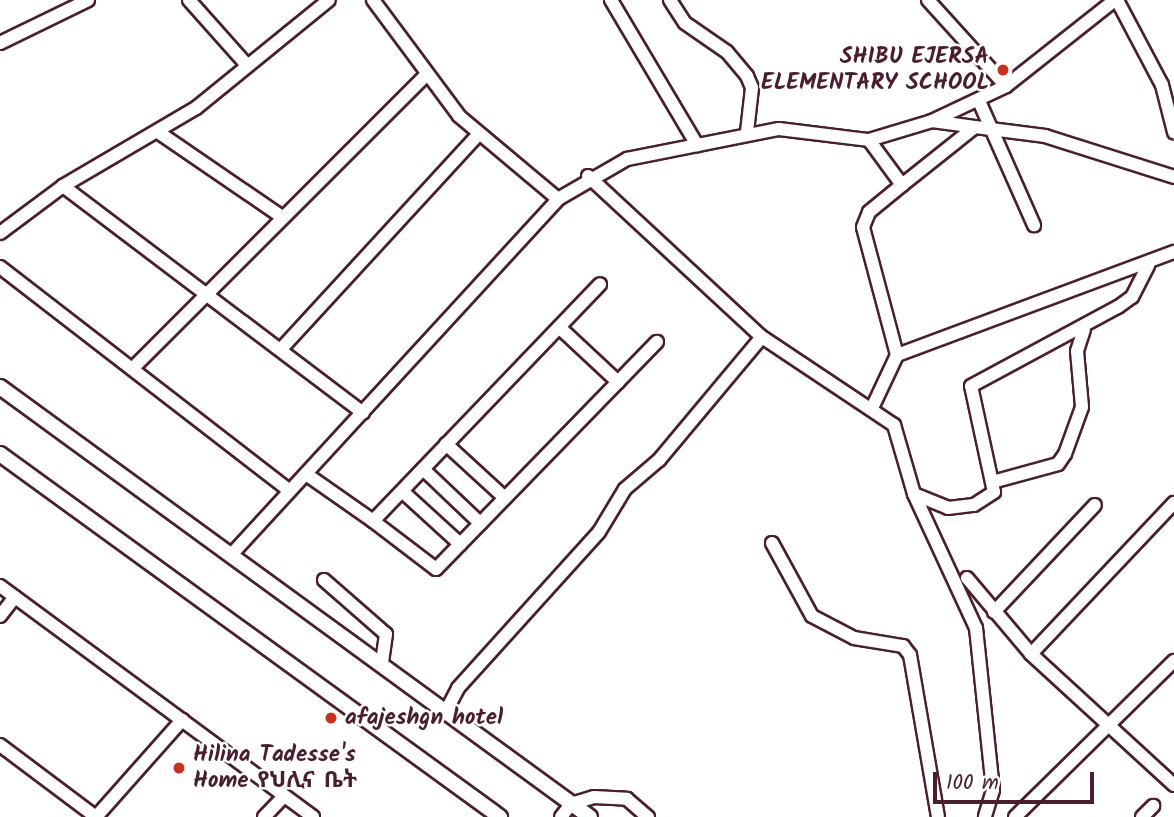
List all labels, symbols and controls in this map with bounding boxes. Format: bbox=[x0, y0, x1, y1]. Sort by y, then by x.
place label: SHIBU EJERSA ELEMENTARY SCHOOL bbox=[761, 43, 989, 97]
marker: SHIBU EJERSA ELEMENTARY SCHOOL bbox=[995, 62, 1011, 78]
place label: afajeshgn hotel bbox=[345, 704, 503, 732]
marker: afajeshgn hotel bbox=[323, 710, 339, 726]
place label: Hilina Tadesse's Home የህሊና ቤት bbox=[193, 741, 357, 795]
scale bar bbox=[936, 758, 1097, 802]
marker: Hilina Tadesse's Home የህሊና ቤት bbox=[171, 760, 187, 776]
text: 100 m bbox=[946, 767, 999, 800]

